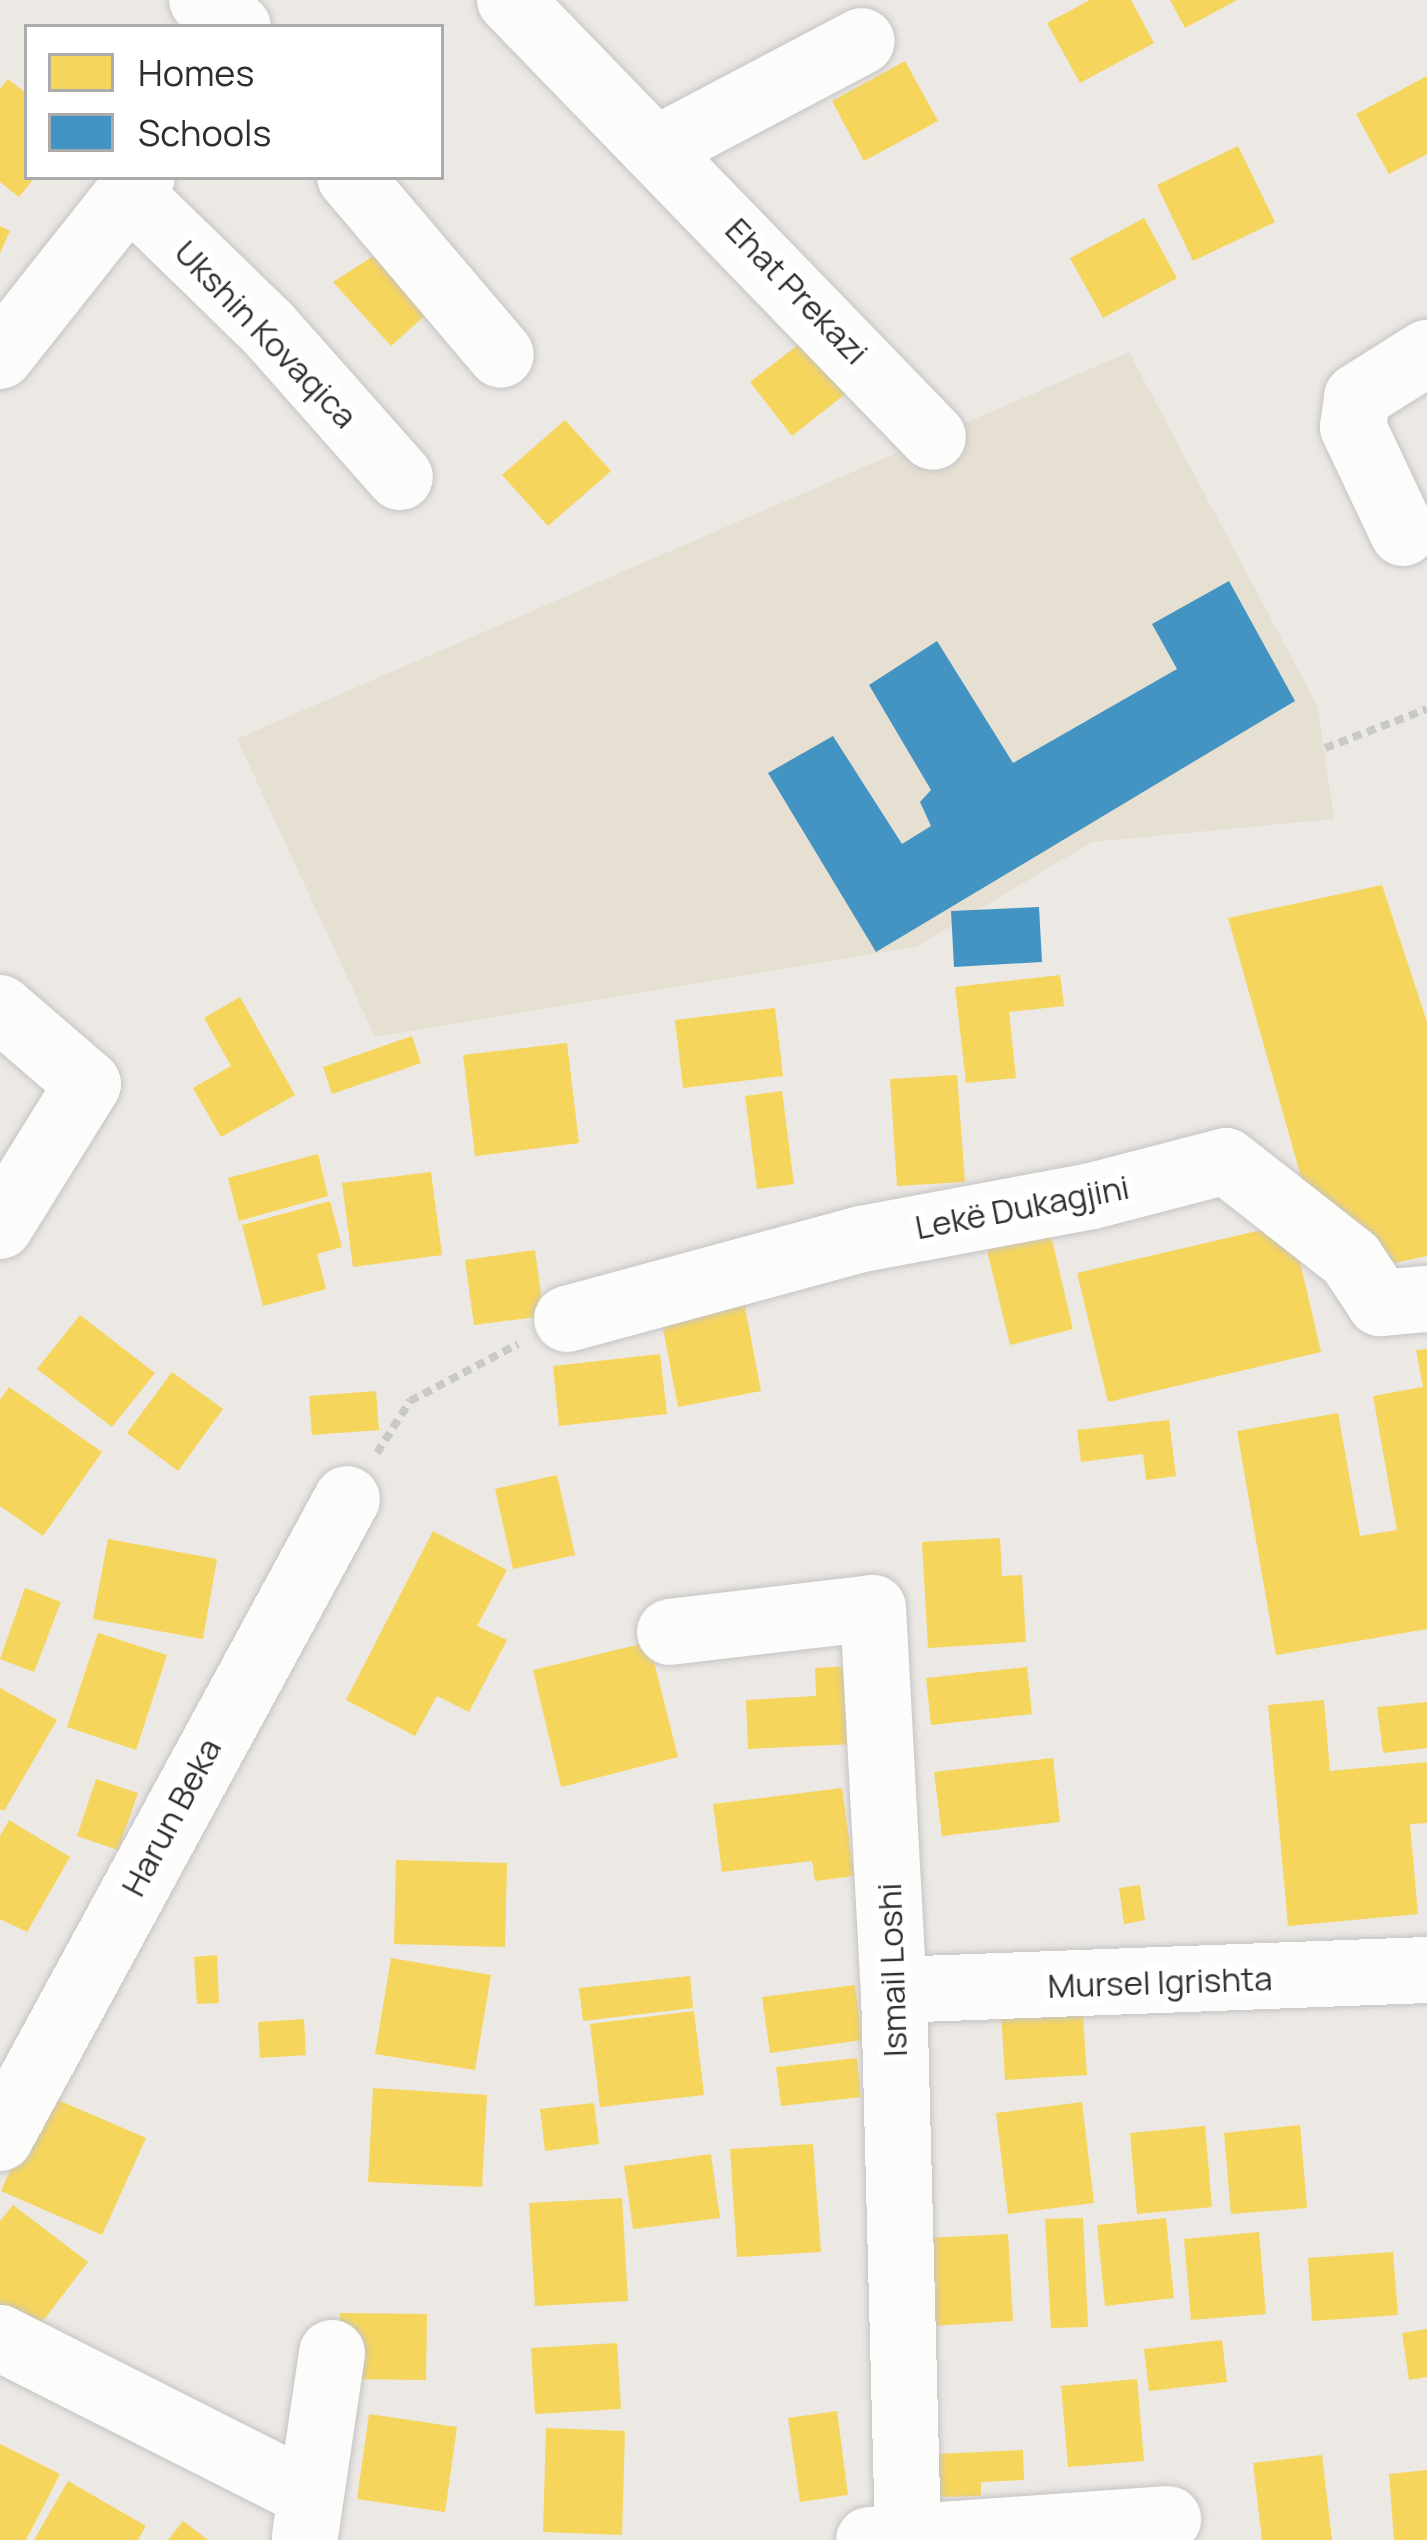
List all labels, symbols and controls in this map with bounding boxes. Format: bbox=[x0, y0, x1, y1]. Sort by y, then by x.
legend bbox=[24, 24, 444, 180]
text: Homes bbox=[138, 48, 254, 97]
text: Schools bbox=[138, 108, 271, 157]
street label: Ehat Prekazi bbox=[718, 210, 876, 372]
street label: Ukshin Kovaqica bbox=[167, 232, 365, 436]
street label: Lekë Dukagjini bbox=[912, 1167, 1132, 1247]
street label: Harun Beka bbox=[113, 1731, 229, 1903]
street label: Ismail Loshi bbox=[869, 1882, 915, 2058]
street label: Mursel Igrishta bbox=[1047, 1958, 1273, 2006]

